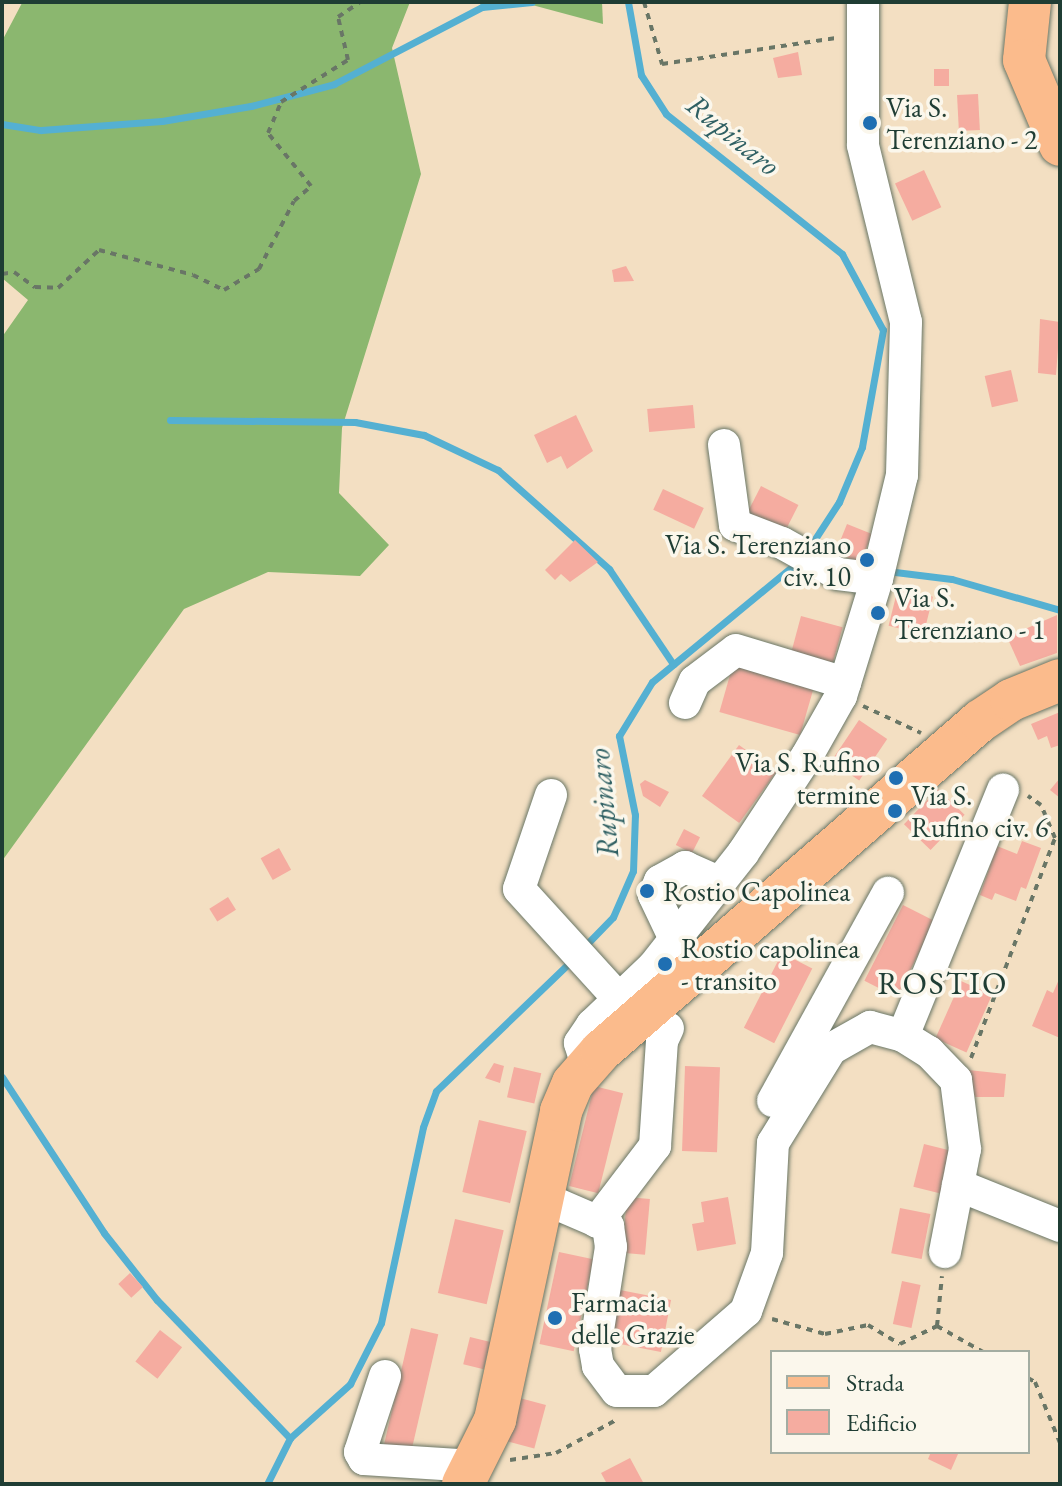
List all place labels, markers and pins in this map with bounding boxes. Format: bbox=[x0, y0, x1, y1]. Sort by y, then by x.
place label: Via S. Terenziano - 2 bbox=[886, 90, 1037, 156]
marker: Via S. Terenziano - 2 bbox=[861, 114, 879, 132]
place label: Via S. Terenziano civ. 10 bbox=[665, 527, 851, 593]
marker: Via S. Terenziano civ. 10 bbox=[858, 551, 876, 569]
place label: Via S. Terenziano - 1 bbox=[894, 580, 1045, 646]
marker: Via S. Terenziano - 1 bbox=[869, 604, 887, 622]
place label: Via S. Rufino termine bbox=[735, 745, 880, 811]
marker: Via S. Rufino termine bbox=[887, 769, 905, 787]
place label: Via S. Rufino civ. 6 bbox=[911, 778, 1049, 844]
marker: Via S. Rufino civ. 6 bbox=[886, 802, 904, 820]
place label: Rostio Capolinea bbox=[663, 874, 850, 908]
marker: Rostio Capolinea bbox=[638, 882, 656, 900]
place label: Rostio capolinea - transito bbox=[681, 931, 860, 997]
marker: Rostio capolinea - transito bbox=[656, 955, 674, 973]
place label: Farmacia delle Grazie bbox=[571, 1285, 695, 1351]
marker: Farmacia delle Grazie bbox=[546, 1309, 564, 1327]

